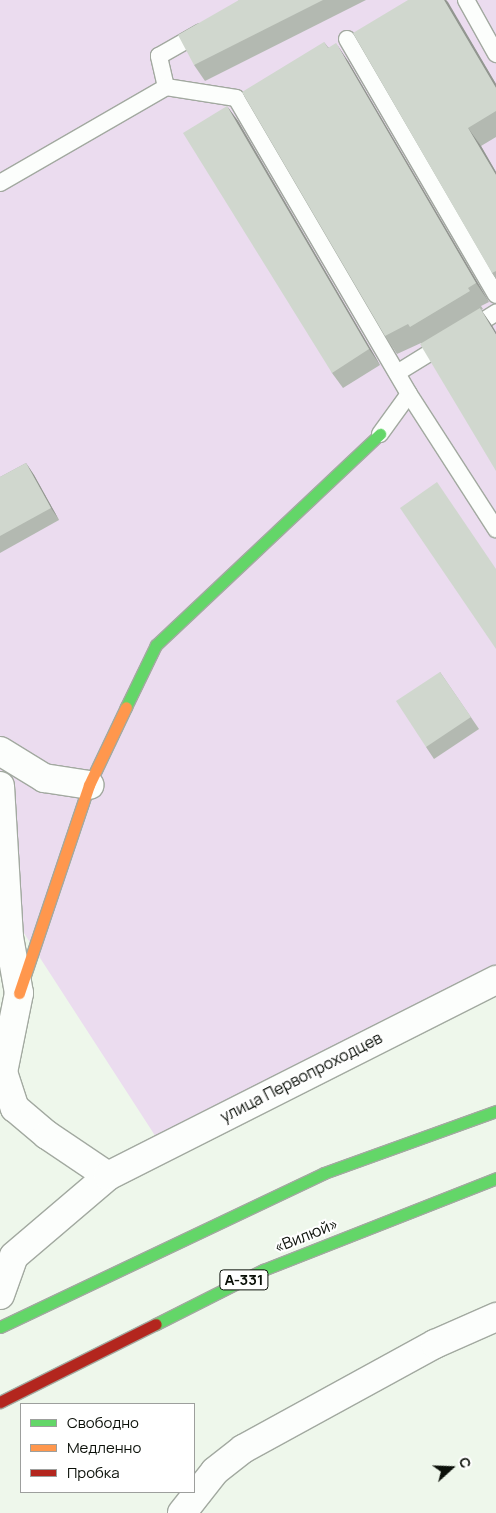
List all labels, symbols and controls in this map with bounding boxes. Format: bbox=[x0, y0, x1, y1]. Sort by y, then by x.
street label: улица Первопроходцев bbox=[217, 1028, 385, 1126]
street label: «Вилюй» bbox=[271, 1214, 341, 1256]
road number: А-331 bbox=[219, 1268, 269, 1292]
legend bbox=[20, 1403, 195, 1493]
text: Свободно bbox=[67, 1412, 139, 1433]
text: Медленно bbox=[67, 1437, 141, 1458]
north arrow bbox=[426, 1443, 476, 1493]
text: С bbox=[455, 1455, 476, 1471]
text: Пробка bbox=[67, 1462, 120, 1483]

